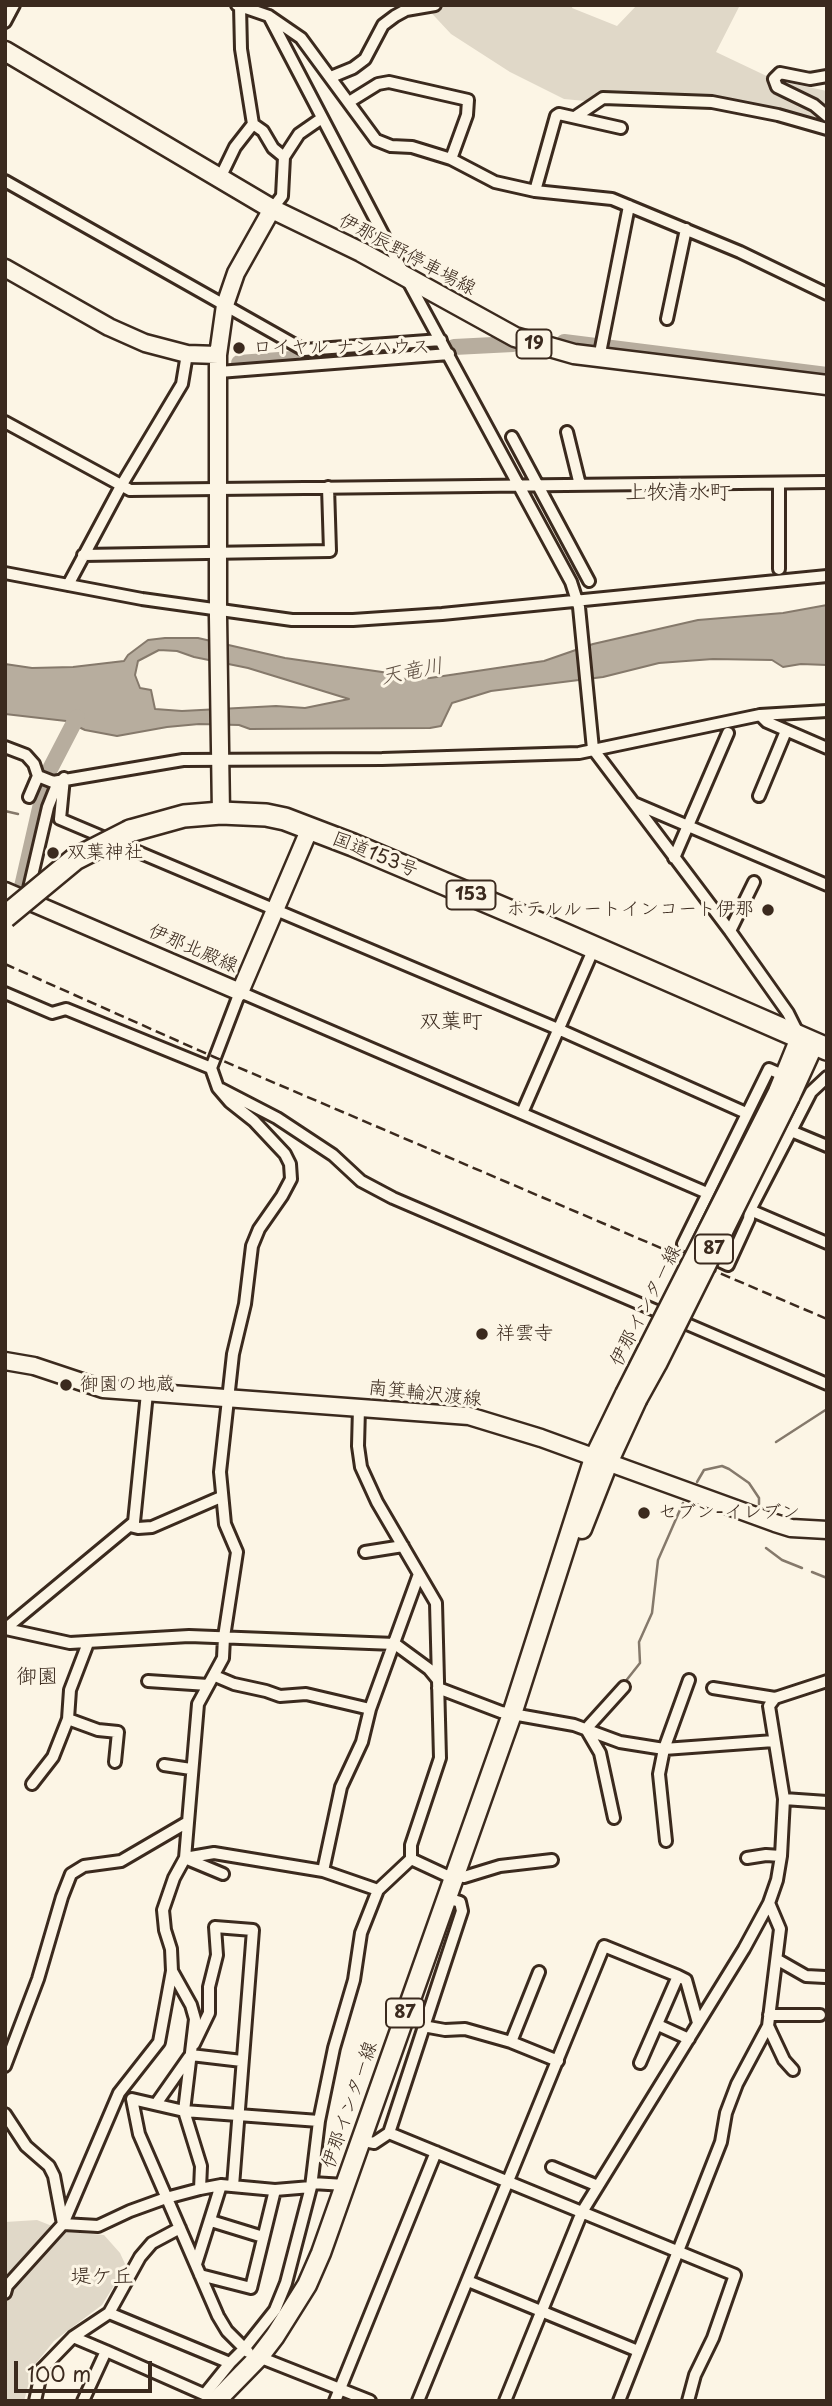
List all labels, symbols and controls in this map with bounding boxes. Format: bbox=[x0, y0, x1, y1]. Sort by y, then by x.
street label: 伊那辰野停車場線 bbox=[335, 209, 479, 301]
road number: 19 bbox=[516, 330, 552, 358]
place label: ロイヤル ナンハウス bbox=[253, 337, 430, 359]
marker: ロイヤル ナンハウス bbox=[231, 340, 247, 356]
district label: 上牧清水町 bbox=[626, 480, 730, 506]
water label: 天竜川 bbox=[379, 654, 445, 690]
street label: 国道153号 bbox=[329, 827, 421, 883]
place label: 双葉神社 bbox=[67, 842, 143, 864]
marker: 双葉神社 bbox=[45, 845, 61, 861]
road number: 153 bbox=[447, 880, 496, 910]
place label: ホテルルートインコート伊那 bbox=[506, 899, 754, 921]
marker: ホテルルートインコート伊那 bbox=[760, 902, 776, 918]
street label: 伊那北殿線 bbox=[145, 920, 241, 978]
district label: 双葉町 bbox=[420, 1009, 482, 1035]
road number: 87 bbox=[695, 1234, 733, 1264]
street label: 伊那インター線 bbox=[606, 1242, 686, 1370]
place label: 祥雲寺 bbox=[496, 1323, 553, 1345]
marker: 祥雲寺 bbox=[474, 1326, 490, 1342]
place label: 御園の地蔵 bbox=[80, 1374, 175, 1396]
marker: 御園の地蔵 bbox=[58, 1377, 74, 1393]
street label: 南箕輪沢渡線 bbox=[367, 1377, 483, 1411]
place label: セブン-イレブン bbox=[658, 1502, 800, 1524]
marker: セブン-イレブン bbox=[636, 1505, 652, 1521]
district label: 御園 bbox=[16, 1664, 58, 1690]
road number: 87 bbox=[386, 1998, 424, 2027]
street label: 伊那インター線 bbox=[318, 2038, 382, 2172]
district label: 堤ケ丘 bbox=[71, 2264, 133, 2290]
scale bar bbox=[18, 2346, 156, 2390]
text: 100 m bbox=[27, 2357, 91, 2389]

